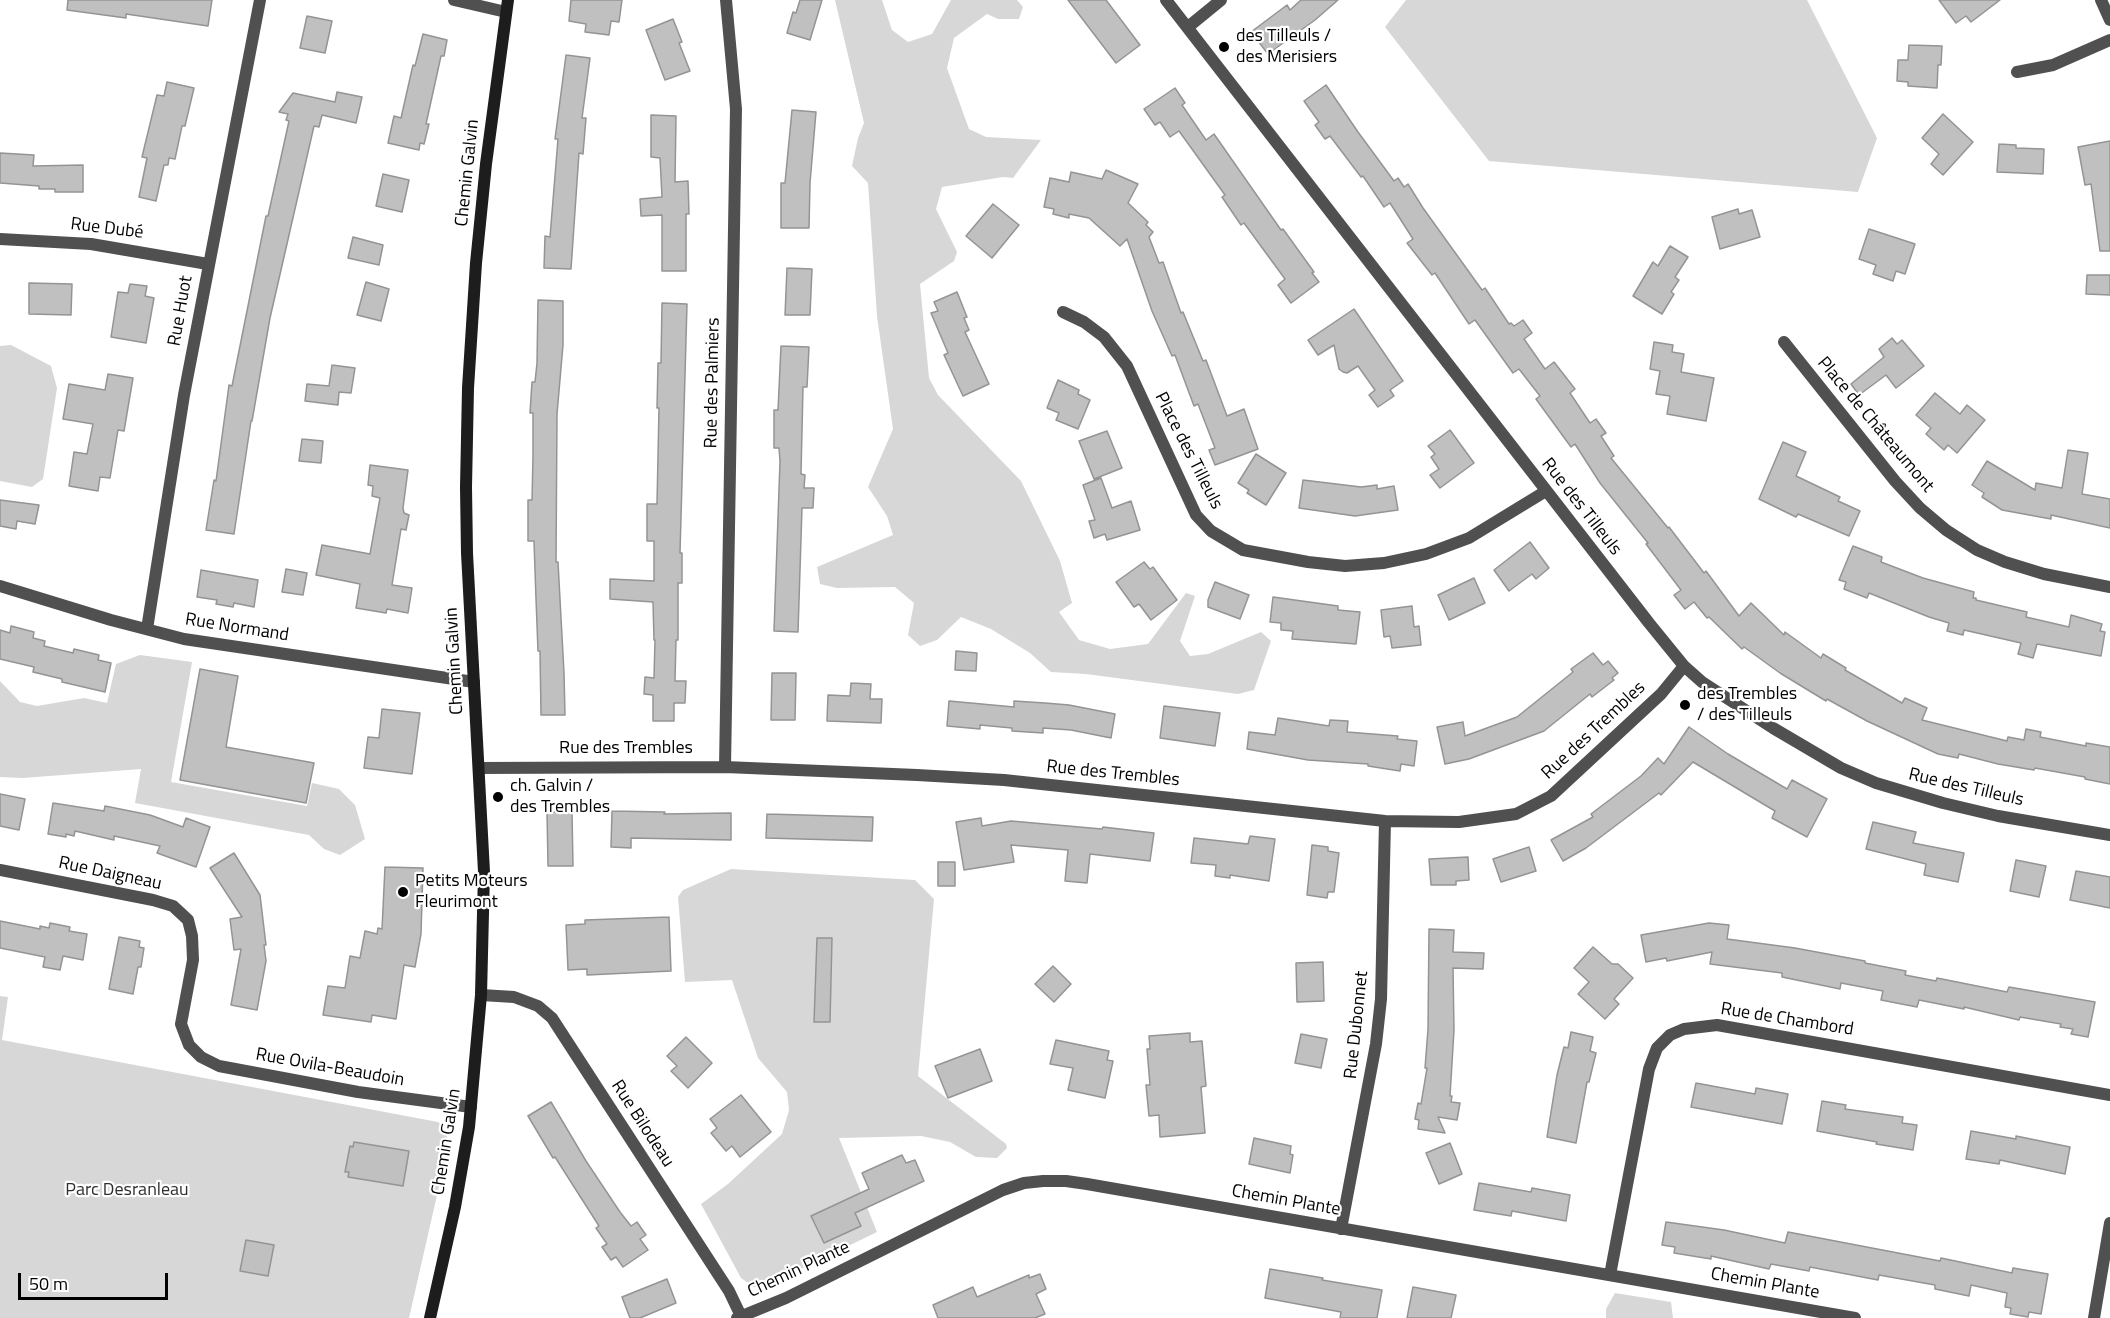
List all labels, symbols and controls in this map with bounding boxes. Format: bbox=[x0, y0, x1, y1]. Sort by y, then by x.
place label: des Tilleuls / des Merisiers bbox=[1236, 26, 1337, 68]
marker: des Tilleuls / des Merisiers bbox=[1217, 40, 1231, 54]
street label: Chemin Galvin bbox=[452, 118, 484, 228]
street label: Rue Dubé bbox=[69, 214, 145, 244]
street label: Rue Huot bbox=[164, 274, 198, 348]
street label: Rue des Palmiers bbox=[701, 317, 725, 449]
street label: Place de Châteaumont bbox=[1812, 353, 1938, 497]
street label: Place des Tilleuls bbox=[1149, 389, 1227, 513]
street label: Rue des Tilleuls bbox=[1536, 454, 1626, 560]
street label: Chemin Galvin bbox=[441, 607, 469, 715]
street label: Rue Normand bbox=[184, 609, 290, 647]
street label: Rue des Trembles bbox=[1538, 677, 1650, 785]
place label: des Trembles / des Tilleuls bbox=[1697, 684, 1797, 726]
marker: des Trembles / des Tilleuls bbox=[1678, 698, 1692, 712]
street label: Rue des Trembles bbox=[559, 738, 693, 760]
street label: Rue des Trembles bbox=[1045, 756, 1181, 792]
street label: Rue des Tilleuls bbox=[1906, 764, 2026, 812]
place label: ch. Galvin / des Trembles bbox=[510, 776, 610, 818]
marker: ch. Galvin / des Trembles bbox=[491, 790, 505, 804]
street label: Rue Daigneau bbox=[57, 853, 163, 895]
place label: Petits Moteurs Fleurimont bbox=[415, 871, 528, 914]
marker: Petits Moteurs Fleurimont bbox=[396, 885, 410, 899]
street label: Rue Dubonnet bbox=[1341, 970, 1373, 1080]
street label: Rue de Chambord bbox=[1719, 999, 1855, 1041]
street label: Rue Ovila-Beaudoin bbox=[254, 1044, 406, 1092]
street label: Rue Bilodeau bbox=[606, 1076, 678, 1172]
street label: Chemin Galvin bbox=[428, 1087, 466, 1197]
park label: Parc Desranleau bbox=[65, 1180, 189, 1202]
street label: Chemin Plante bbox=[1230, 1181, 1342, 1221]
street label: Chemin Plante bbox=[745, 1237, 853, 1303]
scale bar bbox=[21, 1261, 171, 1299]
street label: Chemin Plante bbox=[1709, 1264, 1821, 1304]
text: 50 m bbox=[29, 1270, 68, 1297]

